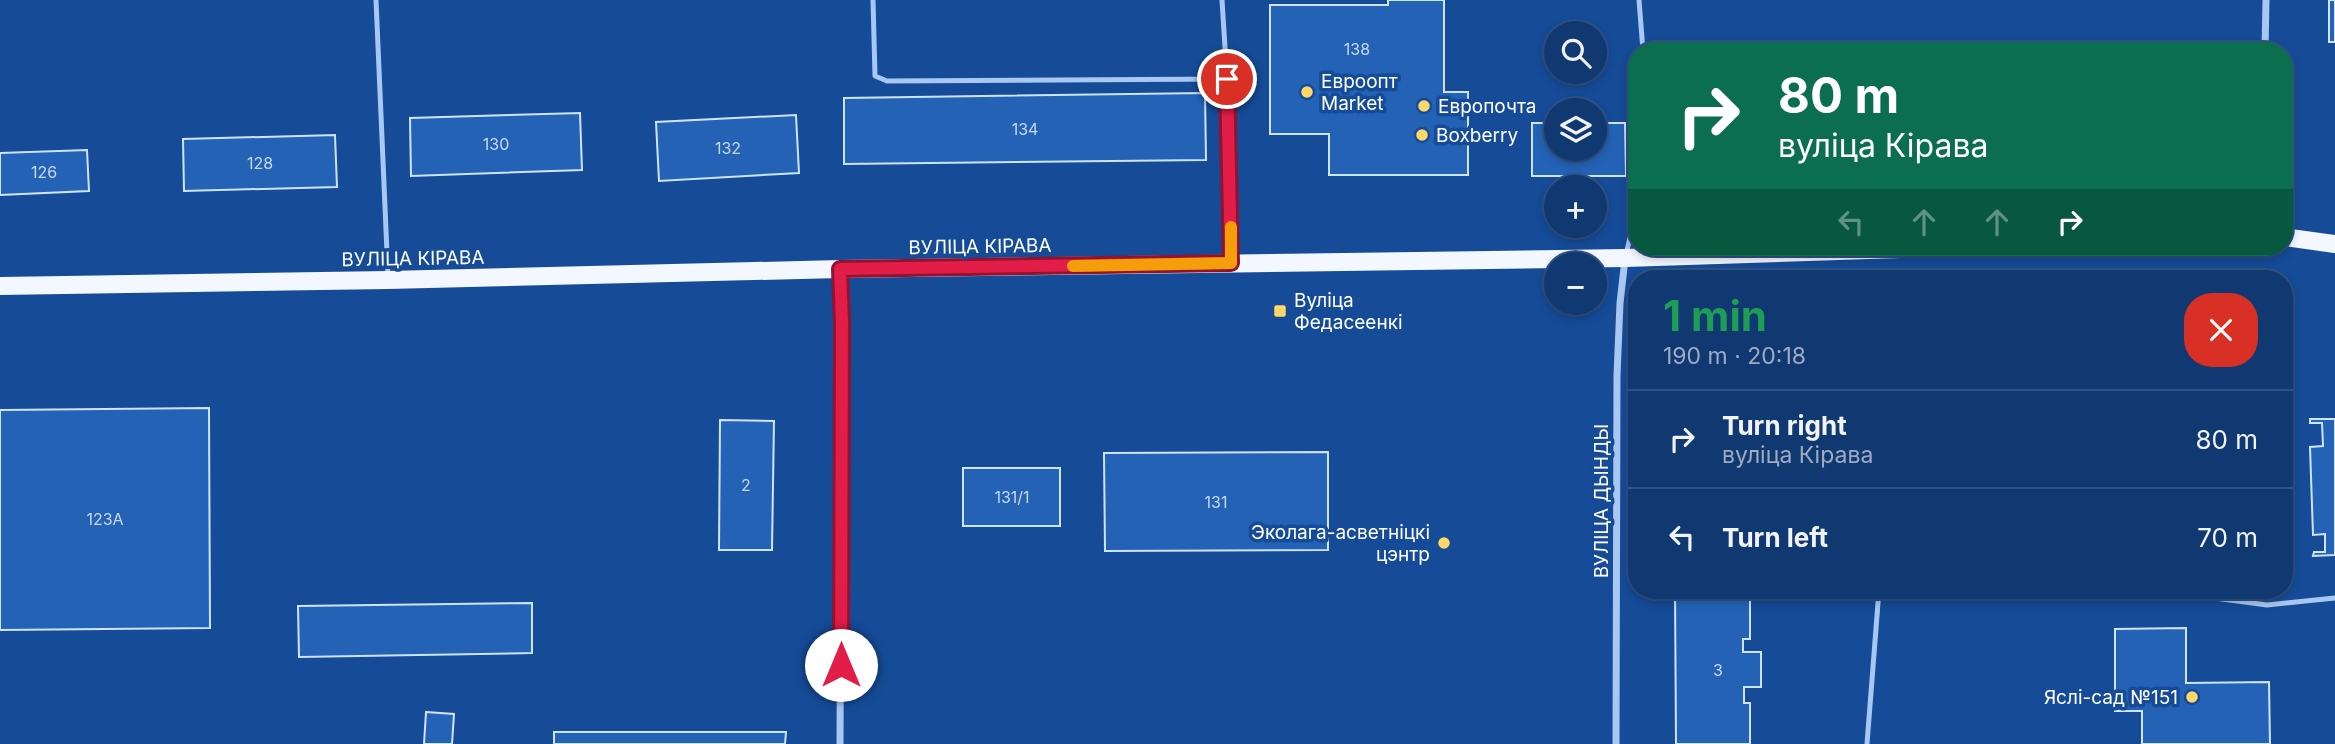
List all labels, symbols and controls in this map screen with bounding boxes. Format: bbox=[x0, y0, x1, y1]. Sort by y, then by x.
map controls bbox=[1544, 21, 1607, 315]
button: search bbox=[1544, 21, 1607, 84]
house number: 138 bbox=[1344, 39, 1370, 59]
pin bbox=[1197, 49, 1257, 109]
icon: arrive bbox=[1208, 60, 1246, 98]
text: 80 m bbox=[1778, 66, 1899, 125]
place label: Евроопт Market bbox=[1321, 70, 1398, 115]
icon: right bbox=[1663, 70, 1754, 161]
marker: Евроопт Market bbox=[1299, 84, 1315, 100]
place label: Европочта bbox=[1438, 95, 1536, 118]
marker: Европочта bbox=[1416, 98, 1432, 114]
button: layers bbox=[1544, 98, 1607, 161]
house number: 134 bbox=[1012, 119, 1038, 139]
place label: Boxberry bbox=[1436, 124, 1518, 147]
text: вуліца Кірава bbox=[1778, 126, 1989, 165]
marker: Boxberry bbox=[1414, 127, 1430, 143]
house number: 130 bbox=[483, 134, 509, 154]
house number: 132 bbox=[715, 138, 741, 158]
house number: 128 bbox=[247, 153, 273, 173]
house number: 126 bbox=[31, 162, 57, 182]
button: + bbox=[1544, 175, 1607, 238]
icon: left bbox=[1832, 203, 1870, 241]
icon: ahead bbox=[1905, 203, 1943, 241]
icon: ahead bbox=[1978, 203, 2016, 241]
icon: right bbox=[2051, 203, 2089, 241]
street label: ВУЛІЦА КІРАВА bbox=[908, 234, 1052, 259]
street label: ВУЛІЦА КІРАВА bbox=[341, 246, 485, 271]
button: − bbox=[1544, 252, 1607, 315]
place label: Вуліца Федасеенкі bbox=[1294, 289, 1403, 334]
text: 1 min bbox=[1663, 290, 1767, 341]
button: close bbox=[2184, 293, 2258, 367]
marker: Вуліца Федасеенкі bbox=[1272, 303, 1288, 319]
text: 190 m · 20:18 bbox=[1663, 342, 1806, 370]
text: Turn right bbox=[1722, 410, 1847, 441]
icon: right bbox=[1663, 420, 1701, 458]
street label: ВУЛІЦА ДЫНДЫ bbox=[1590, 424, 1613, 578]
text: 80 m bbox=[2195, 424, 2258, 455]
text: вуліца Кірава bbox=[1722, 441, 1873, 469]
house number: 2 bbox=[741, 475, 751, 495]
house number: 131/1 bbox=[994, 487, 1030, 507]
house number: 131 bbox=[1205, 492, 1227, 512]
house number: 123А bbox=[86, 509, 124, 529]
icon: left bbox=[1663, 518, 1701, 556]
place label: Эколага-асветніцкі цэнтр bbox=[1251, 521, 1430, 566]
text: Turn left bbox=[1722, 522, 1828, 553]
text: 70 m bbox=[2197, 522, 2258, 553]
marker: Эколага-асветніцкі цэнтр bbox=[1436, 535, 1452, 551]
position arrow bbox=[804, 628, 878, 702]
house number: 3 bbox=[1713, 660, 1723, 680]
place label: Яслі-сад №151 bbox=[2044, 686, 2178, 709]
marker: Яслі-сад №151 bbox=[2184, 689, 2200, 705]

